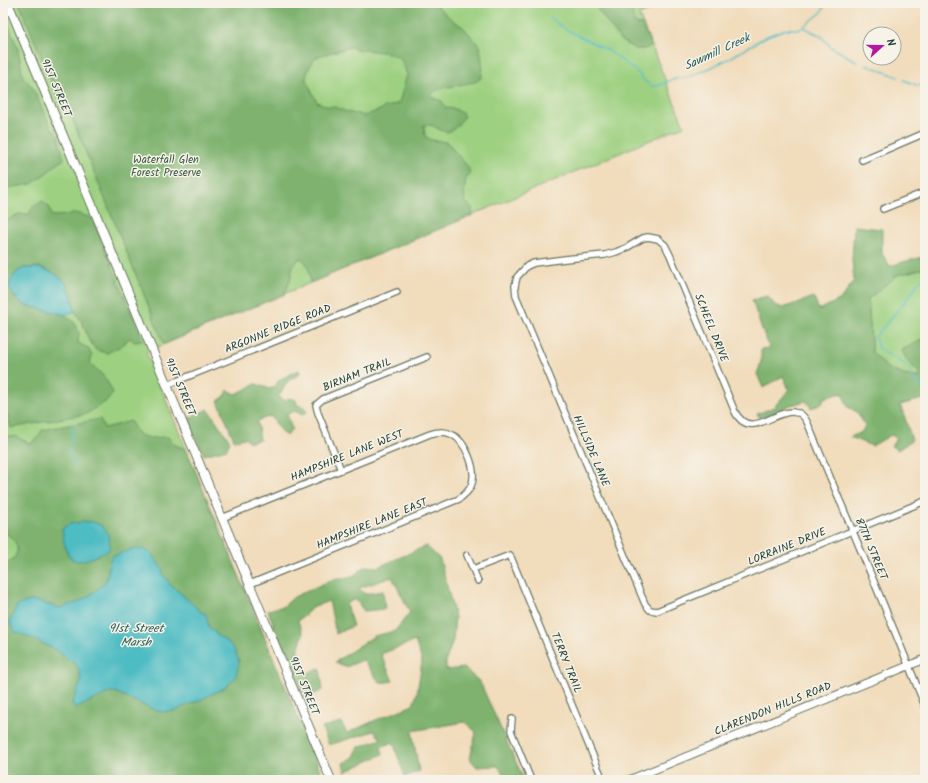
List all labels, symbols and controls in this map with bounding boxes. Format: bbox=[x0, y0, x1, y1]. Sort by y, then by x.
north arrow bbox=[862, 26, 902, 66]
water label: Sawmill Creek bbox=[681, 27, 755, 76]
text: N bbox=[881, 36, 900, 49]
street label: 91ST STREET bbox=[36, 56, 77, 121]
park label: Waterfall Glen Forest Preserve bbox=[131, 151, 201, 182]
street label: SCHEEL DRIVE bbox=[689, 291, 733, 365]
street label: ARGONNE RIDGE ROAD bbox=[222, 299, 334, 359]
street label: BIRNAM TRAIL bbox=[320, 353, 394, 397]
street label: 91ST STREET bbox=[160, 355, 201, 420]
street label: HILLSIDE LANE bbox=[568, 412, 614, 490]
street label: HAMPSHIRE LANE WEST bbox=[288, 425, 407, 487]
street label: HAMPSHIRE LANE EAST bbox=[314, 493, 431, 555]
street label: 87TH STREET bbox=[850, 515, 893, 584]
street label: LORRAINE DRIVE bbox=[745, 523, 829, 571]
water label: 91st Street Marsh bbox=[109, 619, 166, 652]
street label: TERRY TRAIL bbox=[546, 630, 586, 696]
street label: 91ST STREET bbox=[284, 654, 324, 719]
street label: CLARENDON HILLS ROAD bbox=[712, 677, 834, 741]

